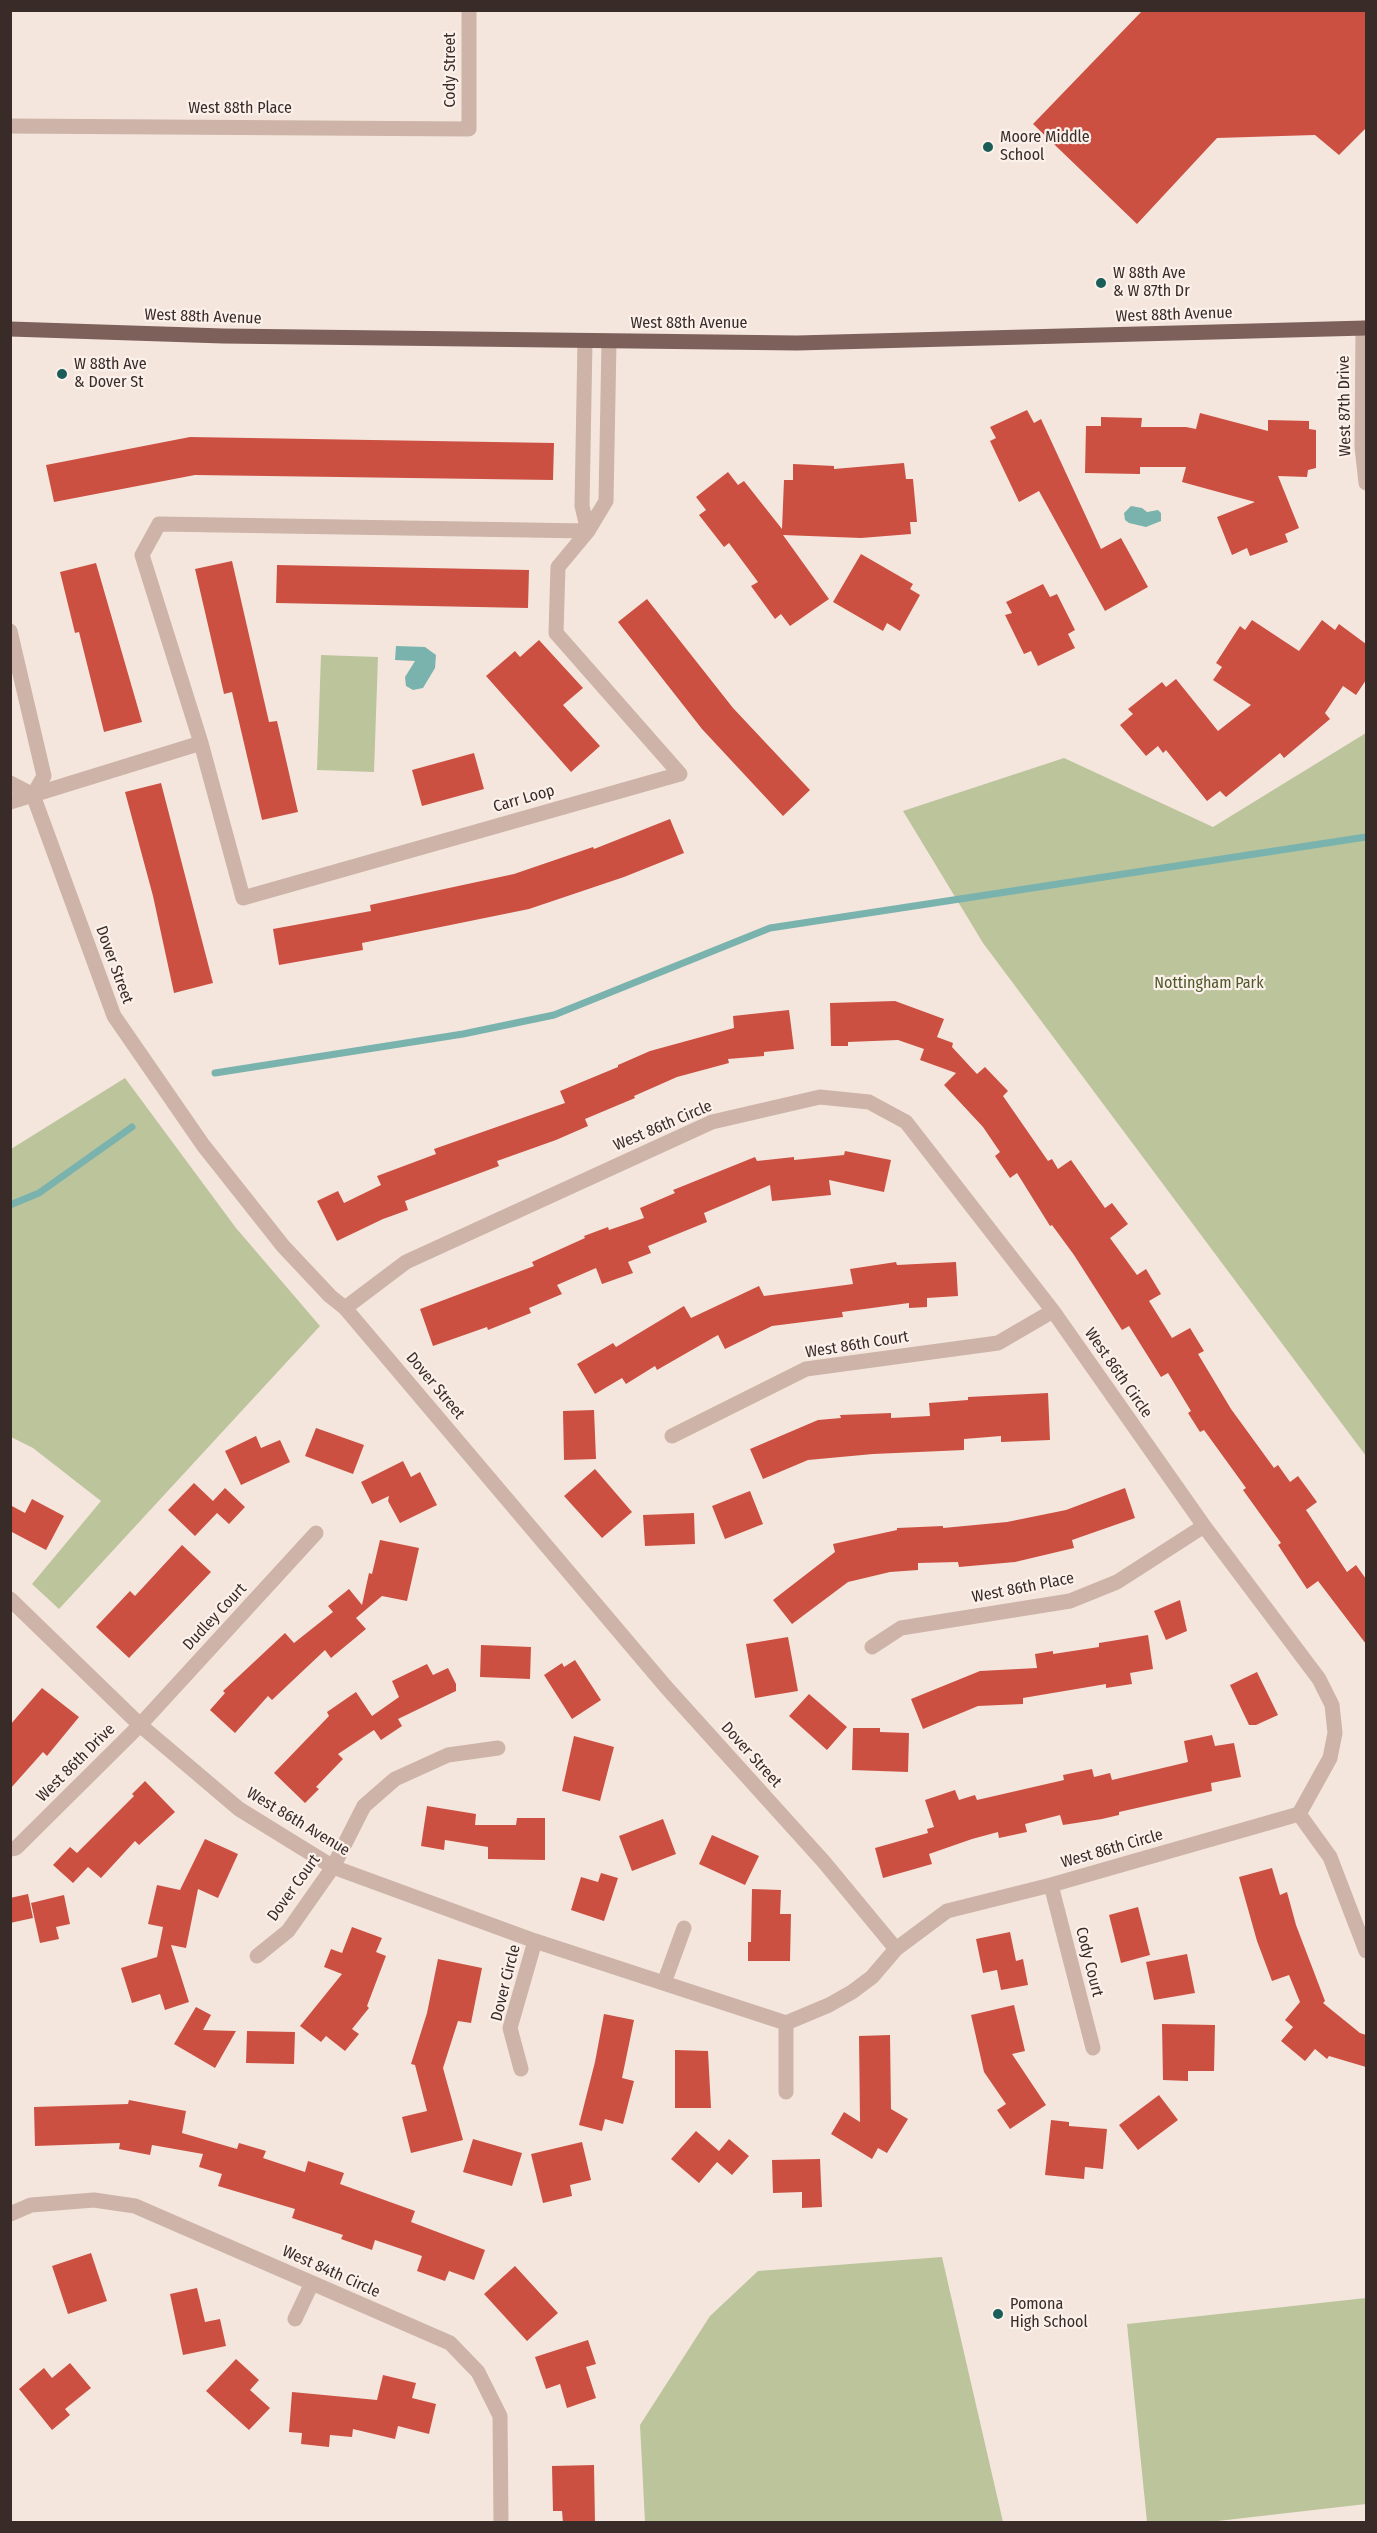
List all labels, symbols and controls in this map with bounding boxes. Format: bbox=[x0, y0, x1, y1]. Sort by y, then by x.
street label: Cody Street bbox=[441, 32, 461, 108]
street label: West 88th Place bbox=[188, 99, 292, 119]
place label: Moore Middle School bbox=[1000, 128, 1090, 166]
marker: Moore Middle School bbox=[981, 140, 995, 154]
place label: W 88th Ave & W 87th Dr bbox=[1113, 264, 1190, 302]
marker: W 88th Ave & W 87th Dr bbox=[1094, 276, 1108, 290]
street label: West 88th Avenue bbox=[1115, 303, 1233, 327]
street label: West 88th Avenue bbox=[144, 305, 262, 329]
street label: West 88th Avenue bbox=[630, 314, 748, 334]
place label: W 88th Ave & Dover St bbox=[74, 355, 147, 393]
street label: West 87th Drive bbox=[1335, 355, 1355, 457]
marker: W 88th Ave & Dover St bbox=[55, 367, 69, 381]
street label: Carr Loop bbox=[491, 781, 557, 817]
street label: Dover Street bbox=[91, 924, 137, 1006]
park label: Nottingham Park bbox=[1154, 974, 1264, 994]
street label: West 86th Circle bbox=[611, 1097, 715, 1155]
street label: West 86th Circle bbox=[1080, 1324, 1156, 1422]
street label: West 86th Court bbox=[804, 1327, 910, 1363]
street label: Dover Street bbox=[402, 1349, 468, 1423]
street label: West 86th Place bbox=[970, 1569, 1076, 1607]
street label: Dudley Court bbox=[179, 1580, 251, 1654]
street label: Dover Street bbox=[717, 1718, 785, 1792]
street label: West 86th Drive bbox=[33, 1720, 119, 1806]
street label: West 86th Avenue bbox=[243, 1784, 353, 1860]
street label: West 86th Circle bbox=[1059, 1825, 1165, 1873]
street label: Dover Court bbox=[263, 1851, 325, 1925]
street label: Cody Court bbox=[1071, 1925, 1107, 1999]
street label: Dover Circle bbox=[487, 1943, 525, 2023]
street label: West 84th Circle bbox=[279, 2242, 383, 2302]
place label: Pomona High School bbox=[1010, 2295, 1088, 2333]
marker: Pomona High School bbox=[991, 2307, 1005, 2321]

